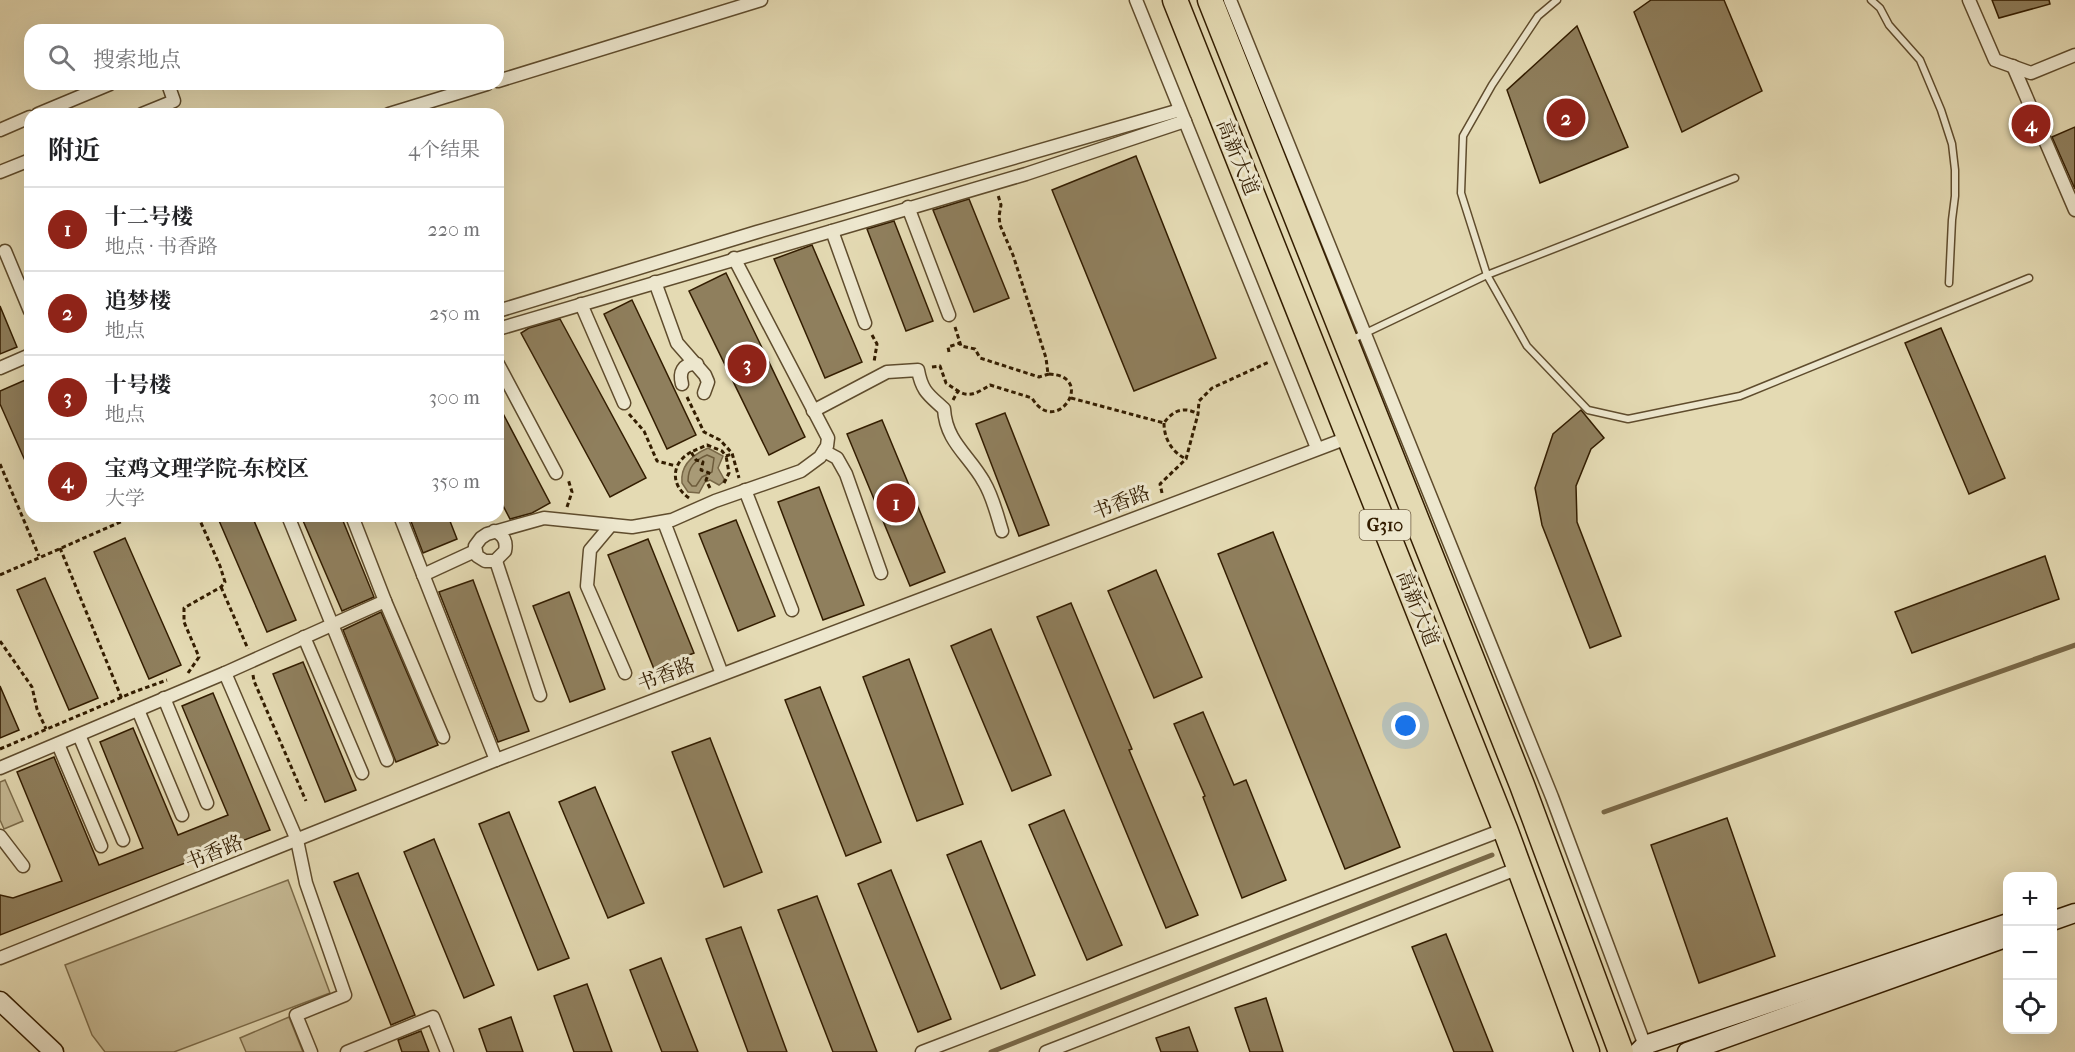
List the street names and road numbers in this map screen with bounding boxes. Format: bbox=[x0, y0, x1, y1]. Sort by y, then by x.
street label: 高新大道 bbox=[1212, 116, 1263, 199]
street label: 书香路 bbox=[1089, 481, 1153, 524]
road number: G310 bbox=[1360, 510, 1410, 540]
street label: 高新大道 bbox=[1392, 567, 1443, 650]
street label: 书香路 bbox=[634, 653, 698, 696]
street label: 书香路 bbox=[182, 831, 246, 874]

